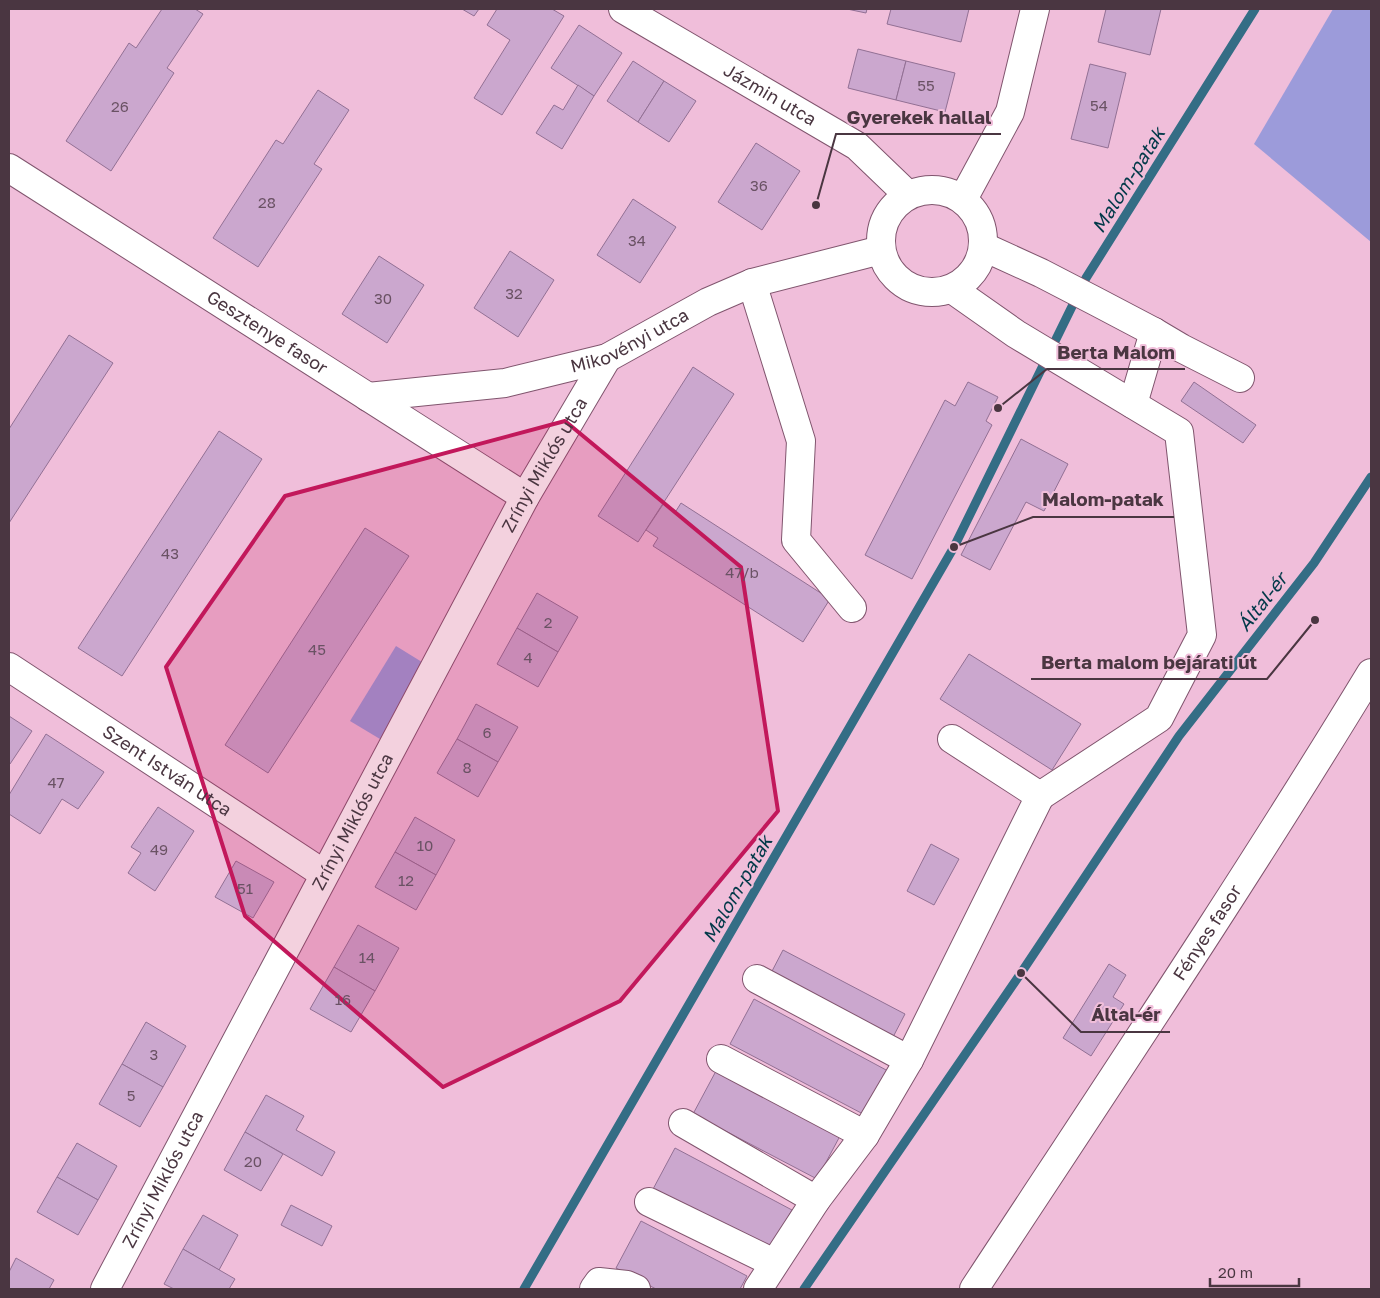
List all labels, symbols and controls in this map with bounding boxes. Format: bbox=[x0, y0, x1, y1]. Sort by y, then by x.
street label: Jázmin utca bbox=[720, 58, 821, 130]
house number: 55 bbox=[917, 76, 935, 94]
house number: 54 bbox=[1090, 96, 1108, 114]
house number: 26 bbox=[111, 97, 129, 115]
callout: Gyerekek hallal bbox=[836, 100, 1001, 134]
text: Gyerekek hallal bbox=[847, 105, 991, 128]
water label: Malom-patak bbox=[1086, 121, 1170, 237]
house number: 36 bbox=[750, 176, 768, 194]
house number: 28 bbox=[258, 193, 276, 211]
house number: 34 bbox=[628, 231, 646, 249]
house number: 32 bbox=[505, 284, 523, 302]
street label: Gesztenye fasor bbox=[203, 285, 332, 378]
house number: 30 bbox=[374, 289, 392, 307]
street label: Mikovényi utca bbox=[568, 303, 692, 377]
callout: Berta Malom bbox=[1047, 335, 1185, 369]
text: Berta Malom bbox=[1057, 340, 1175, 363]
street label: Zrínyi Miklós utca bbox=[496, 393, 591, 536]
callout: Malom-patak bbox=[1033, 483, 1174, 517]
text: Malom-patak bbox=[1042, 487, 1164, 510]
house number: 43 bbox=[161, 544, 179, 562]
house number: 47/b bbox=[725, 563, 759, 581]
water label: Által-ér bbox=[1232, 566, 1293, 635]
house number: 2 bbox=[544, 613, 552, 631]
house number: 45 bbox=[308, 640, 326, 658]
callout: Berta malom bejárati út bbox=[1031, 645, 1267, 679]
house number: 4 bbox=[523, 648, 533, 666]
text: Berta malom bejárati út bbox=[1041, 650, 1257, 673]
street label: Szent István utca bbox=[99, 720, 236, 820]
house number: 6 bbox=[482, 723, 492, 741]
street label: Zrínyi Miklós utca bbox=[307, 749, 397, 893]
house number: 8 bbox=[462, 758, 472, 776]
house number: 47 bbox=[47, 773, 65, 791]
water label: Malom-patak bbox=[697, 829, 778, 946]
house number: 10 bbox=[417, 836, 433, 854]
house number: 49 bbox=[150, 840, 168, 858]
house number: 12 bbox=[398, 871, 414, 889]
house number: 51 bbox=[237, 879, 253, 897]
street label: Fényes fasor bbox=[1168, 880, 1246, 984]
house number: 14 bbox=[359, 948, 375, 966]
house number: 16 bbox=[335, 990, 351, 1008]
callout: Által-ér bbox=[1081, 998, 1170, 1032]
text: Által-ér bbox=[1091, 1002, 1161, 1025]
house number: 3 bbox=[150, 1045, 158, 1063]
house number: 5 bbox=[127, 1086, 135, 1104]
street label: Zrínyi Miklós utca bbox=[117, 1107, 207, 1251]
house number: 20 bbox=[244, 1152, 262, 1170]
scale bar bbox=[1210, 1256, 1299, 1288]
text: 20 m bbox=[1218, 1263, 1253, 1281]

